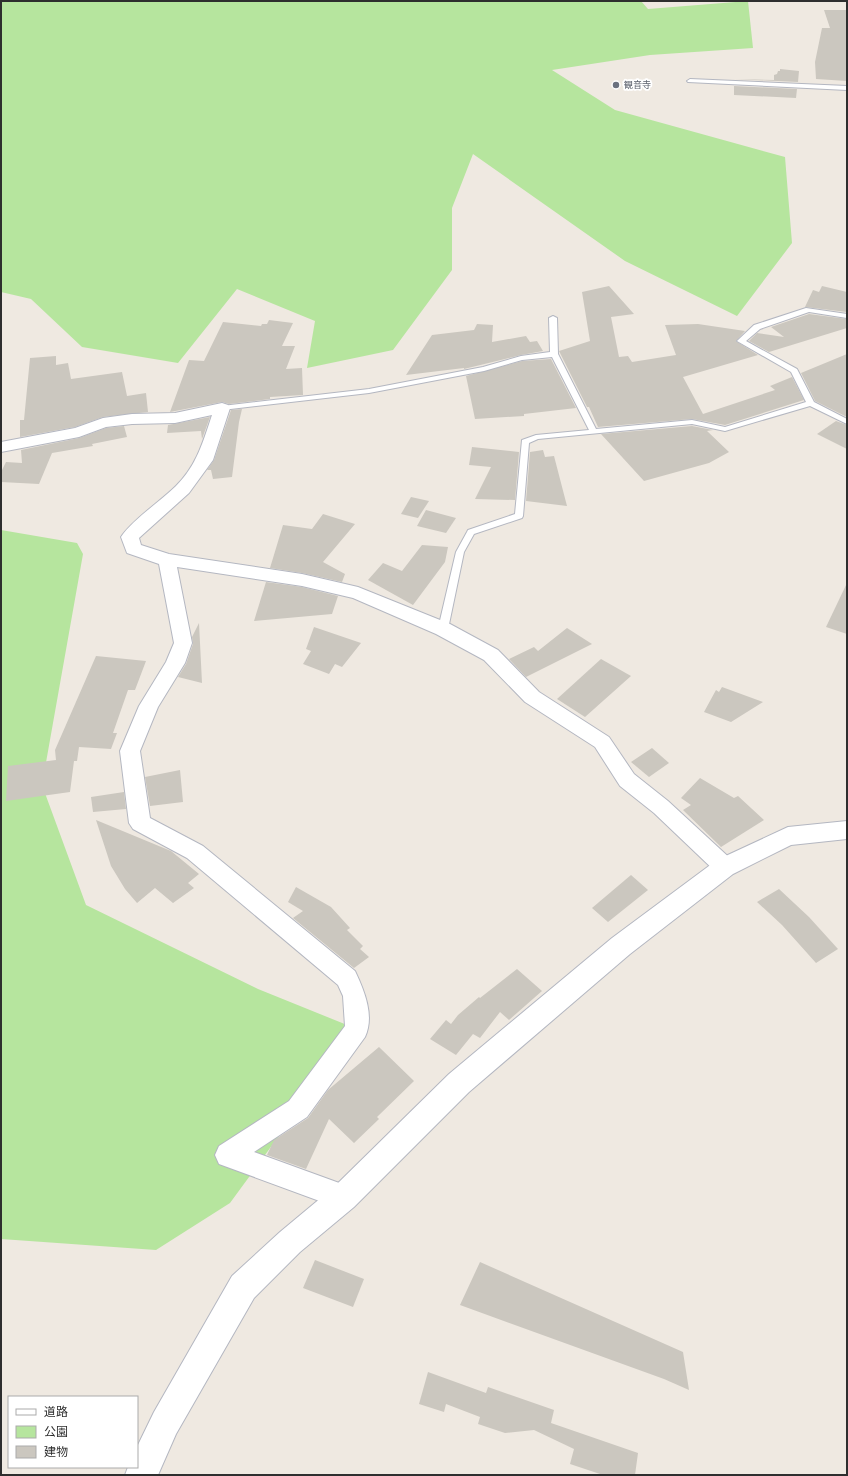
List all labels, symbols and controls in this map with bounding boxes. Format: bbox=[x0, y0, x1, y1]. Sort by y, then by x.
marker: 観音寺 bbox=[611, 80, 621, 90]
place label: 観音寺 bbox=[624, 80, 651, 90]
legend bbox=[8, 1396, 138, 1468]
text: 道路 bbox=[44, 1405, 68, 1419]
text: 公園 bbox=[44, 1425, 68, 1439]
text: 建物 bbox=[44, 1445, 68, 1459]

